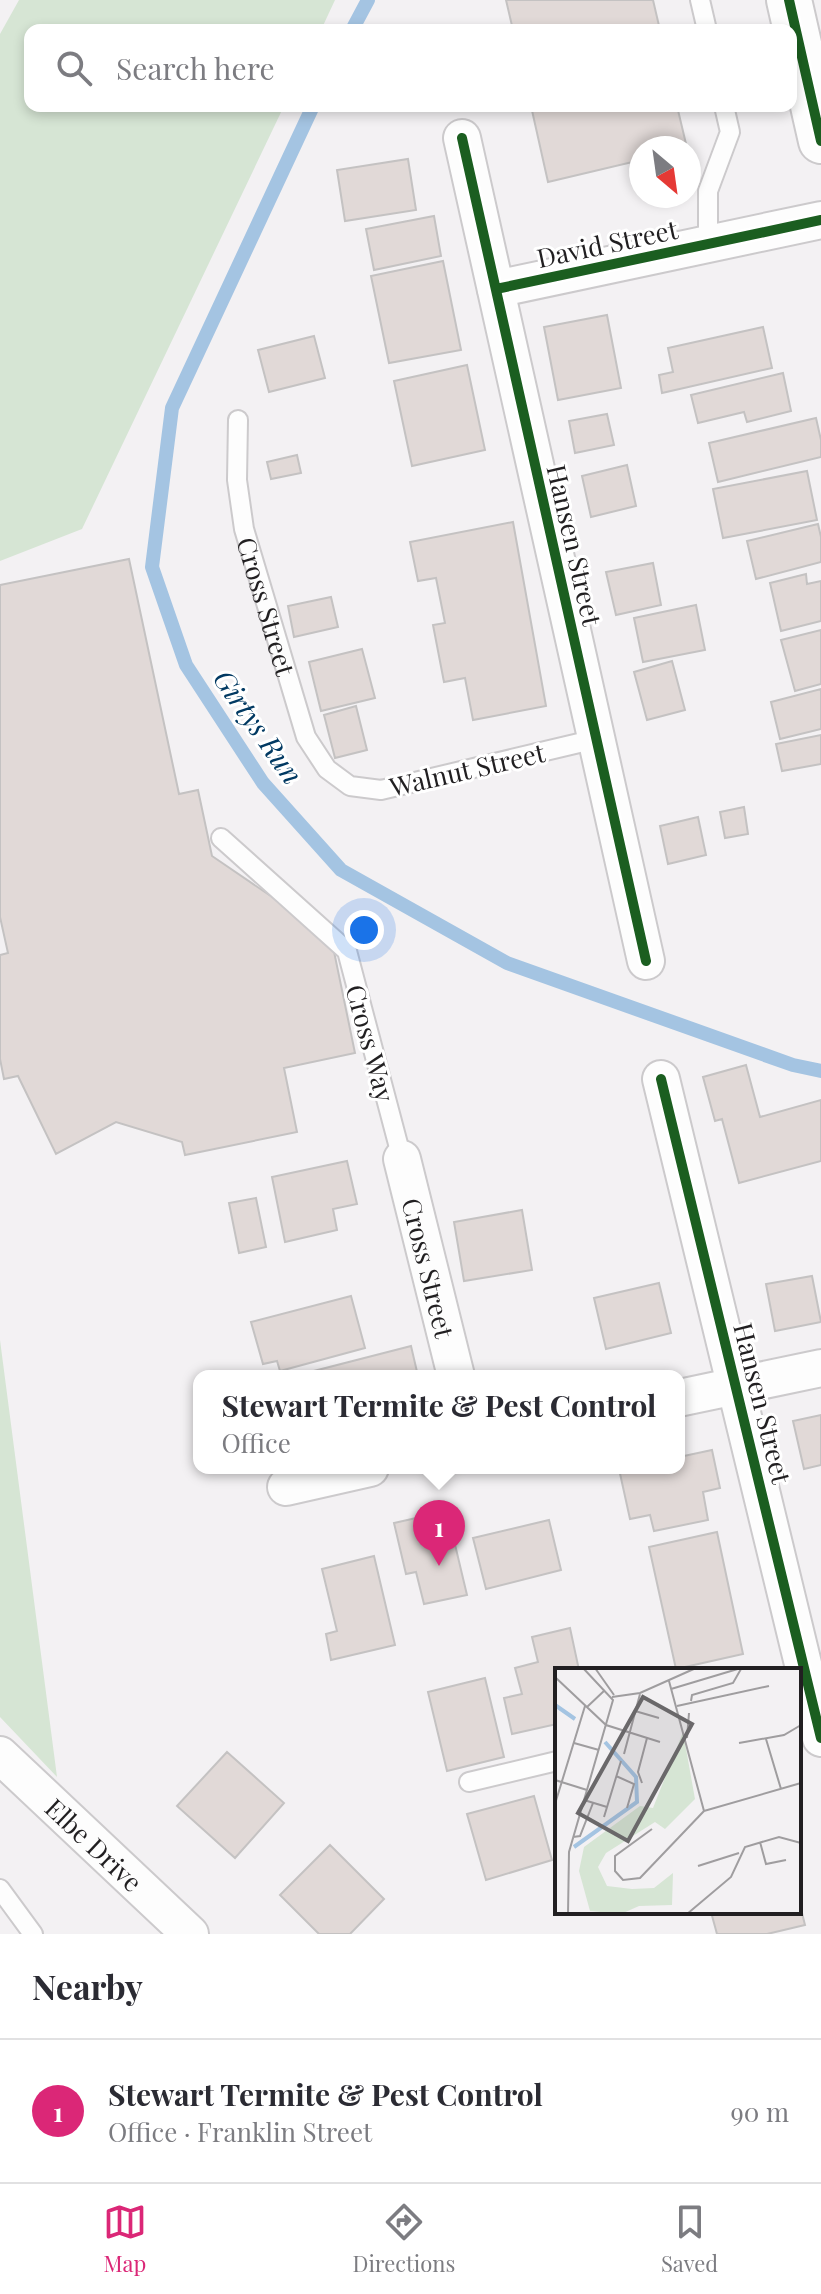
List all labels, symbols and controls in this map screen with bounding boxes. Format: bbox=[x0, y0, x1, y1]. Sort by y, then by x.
search box bbox=[24, 24, 797, 112]
icon: search bbox=[52, 46, 96, 90]
text: Search here bbox=[116, 48, 275, 88]
north arrow bbox=[629, 136, 701, 208]
street label: David Street bbox=[533, 211, 681, 275]
street label: Hansen Street bbox=[539, 461, 611, 630]
street label: Cross Street bbox=[230, 533, 304, 680]
water label: Girtys Run bbox=[206, 662, 312, 790]
street label: Walnut Street bbox=[385, 734, 549, 804]
your location bbox=[344, 910, 384, 950]
street label: Cross Way bbox=[339, 980, 403, 1106]
street label: Cross Street bbox=[395, 1194, 463, 1342]
street label: Hansen Street bbox=[726, 1319, 800, 1488]
popup bbox=[193, 1370, 685, 1474]
text: Stewart Termite & Pest Control bbox=[222, 1385, 656, 1425]
text: Office bbox=[222, 1425, 291, 1460]
pin: 1 bbox=[413, 1500, 465, 1566]
inset map bbox=[555, 1668, 801, 1914]
street label: Elbe Drive bbox=[39, 1790, 151, 1898]
text: Nearby bbox=[32, 1963, 143, 2009]
text: Stewart Termite & Pest Control bbox=[108, 2074, 543, 2114]
text: 1 bbox=[53, 2094, 63, 2129]
text: 90 m bbox=[731, 2094, 789, 2129]
text: Office · Franklin Street bbox=[108, 2114, 372, 2149]
tab: Map bbox=[103, 2200, 147, 2278]
tab: Directions bbox=[352, 2200, 455, 2278]
tab: Saved bbox=[661, 2200, 718, 2278]

